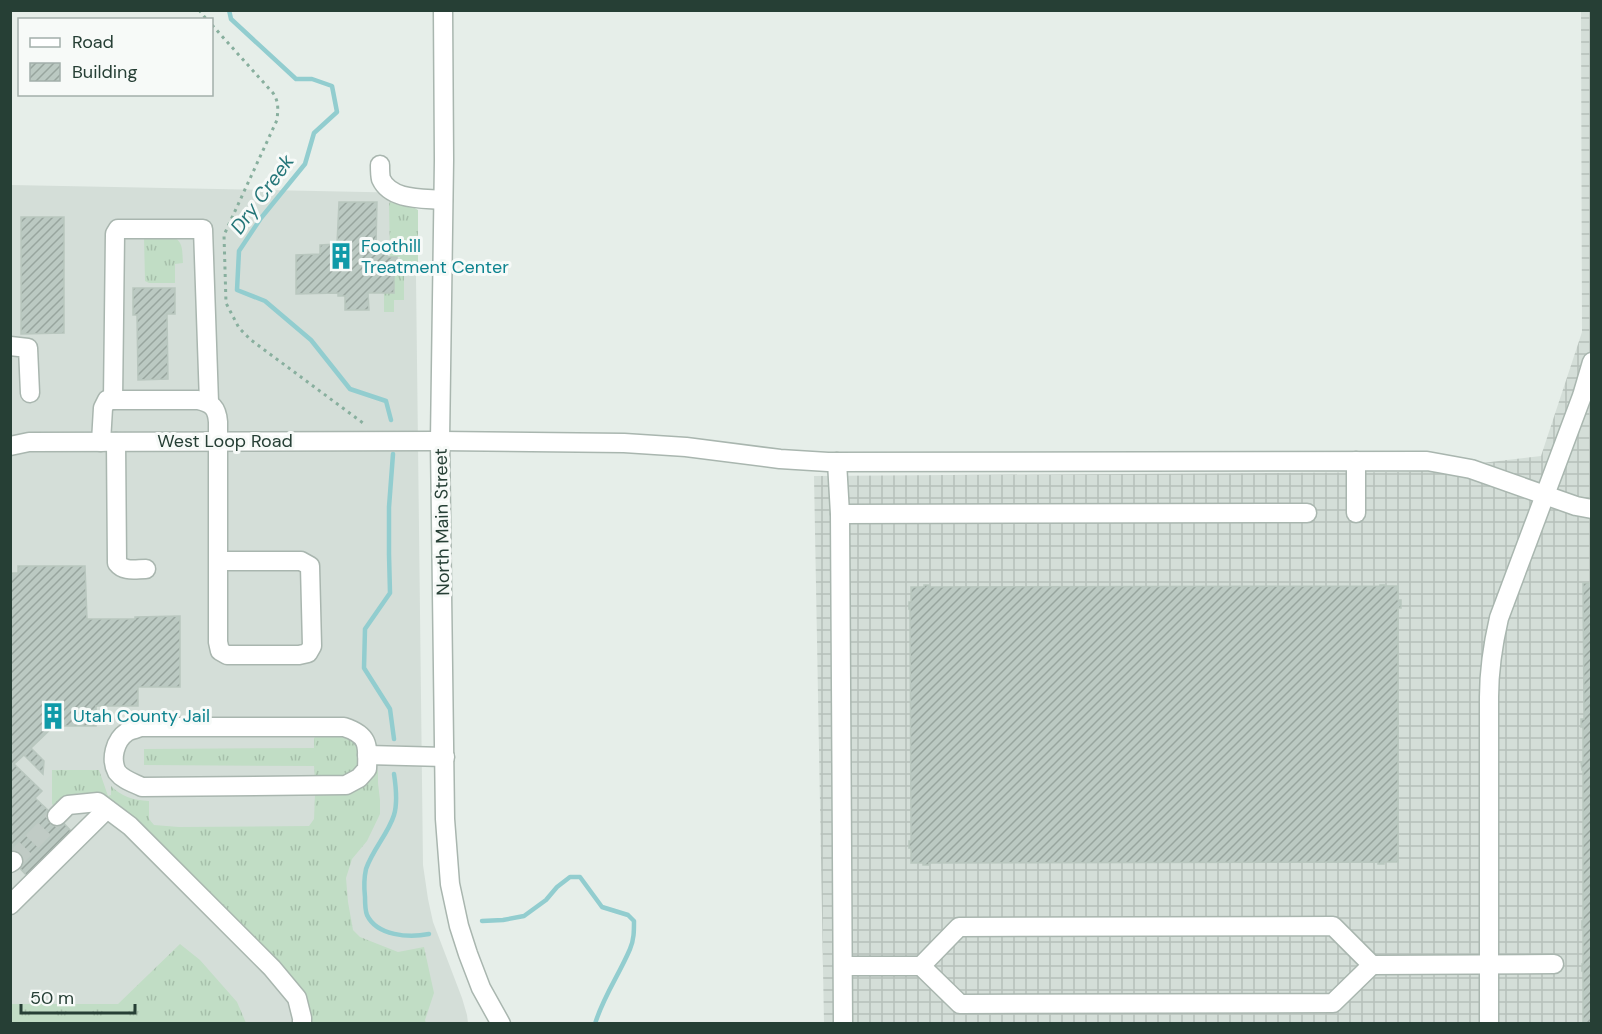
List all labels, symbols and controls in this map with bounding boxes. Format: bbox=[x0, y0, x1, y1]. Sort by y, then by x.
legend bbox=[18, 18, 213, 96]
text: Road bbox=[72, 30, 114, 54]
text: Building bbox=[72, 60, 137, 84]
water label: Dry Creek bbox=[224, 148, 300, 239]
place label: Foothill Treatment Center bbox=[361, 234, 509, 279]
building icon: Foothill Treatment Center bbox=[326, 241, 356, 271]
street label: West Loop Road bbox=[157, 429, 293, 453]
street label: North Main Street bbox=[429, 448, 455, 596]
building icon: Utah County Jail bbox=[38, 701, 68, 731]
place label: Utah County Jail bbox=[73, 704, 210, 728]
scale bar bbox=[21, 977, 135, 1015]
text: 50 m bbox=[30, 986, 74, 1010]

